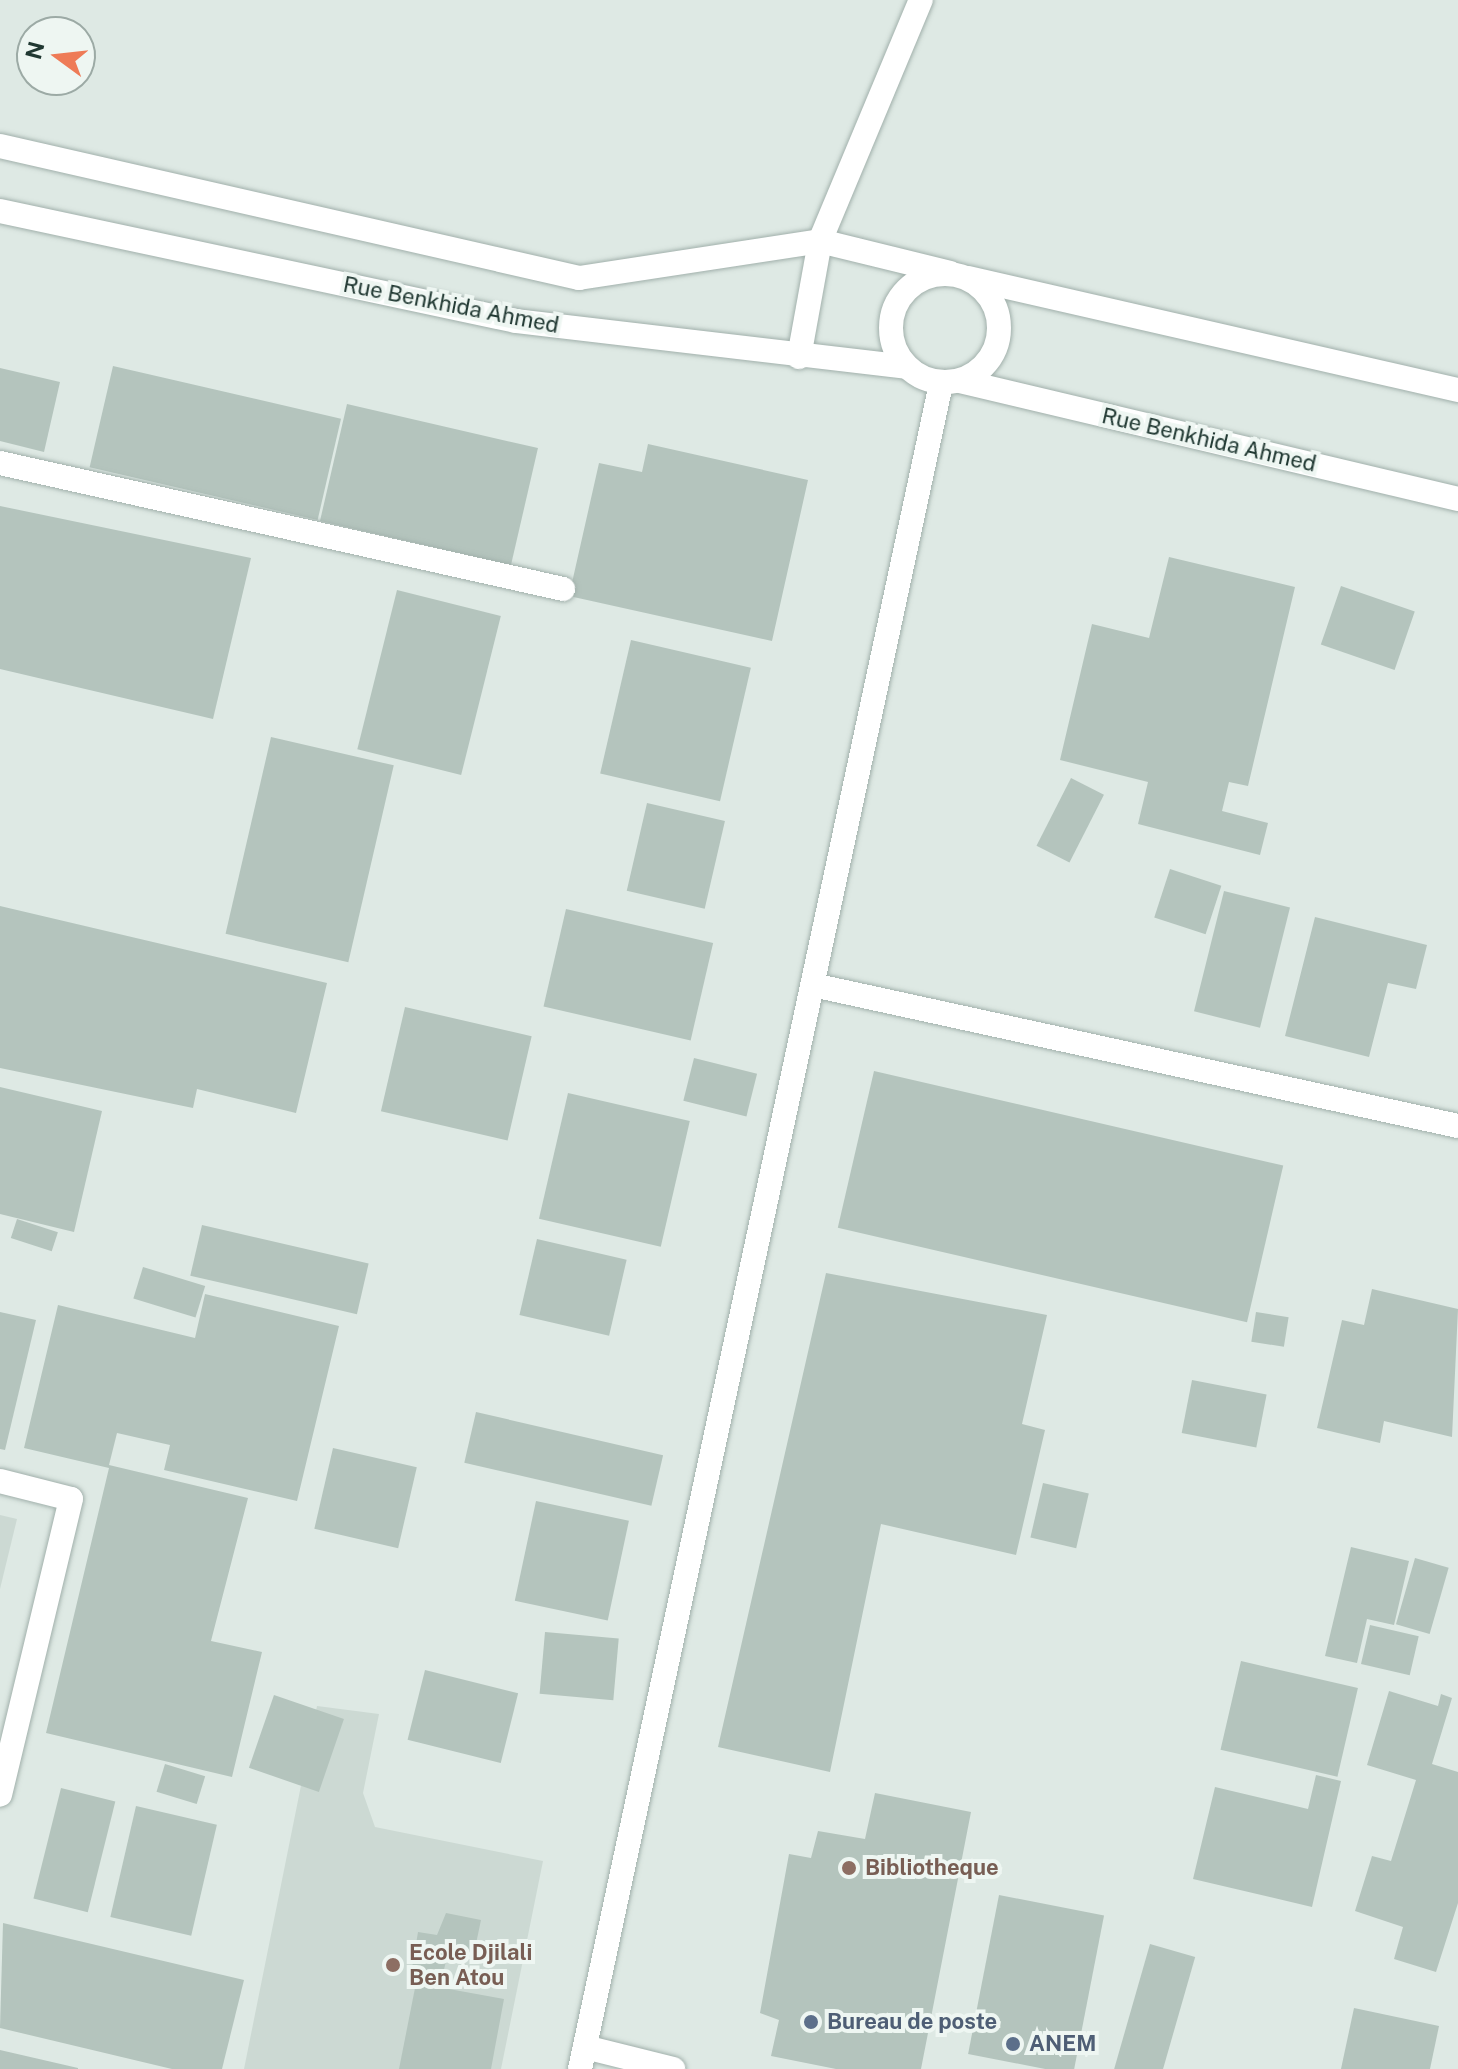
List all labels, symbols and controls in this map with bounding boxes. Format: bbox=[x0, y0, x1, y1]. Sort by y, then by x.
north arrow bbox=[16, 16, 96, 96]
text: N bbox=[20, 39, 50, 62]
street label: Rue Benkhida Ahmed bbox=[341, 271, 561, 339]
street label: Rue Benkhida Ahmed bbox=[1099, 402, 1319, 478]
place label: Bibliotheque bbox=[865, 1855, 999, 1881]
marker: Bibliotheque bbox=[840, 1859, 858, 1877]
place label: Ecole Djilali Ben Atou bbox=[409, 1939, 533, 1990]
marker: Ecole Djilali Ben Atou bbox=[384, 1956, 402, 1974]
place label: Bureau de poste bbox=[827, 2009, 997, 2035]
marker: Bureau de poste bbox=[802, 2013, 820, 2031]
place label: ANEM bbox=[1029, 2031, 1096, 2057]
marker: ANEM bbox=[1004, 2035, 1022, 2053]

